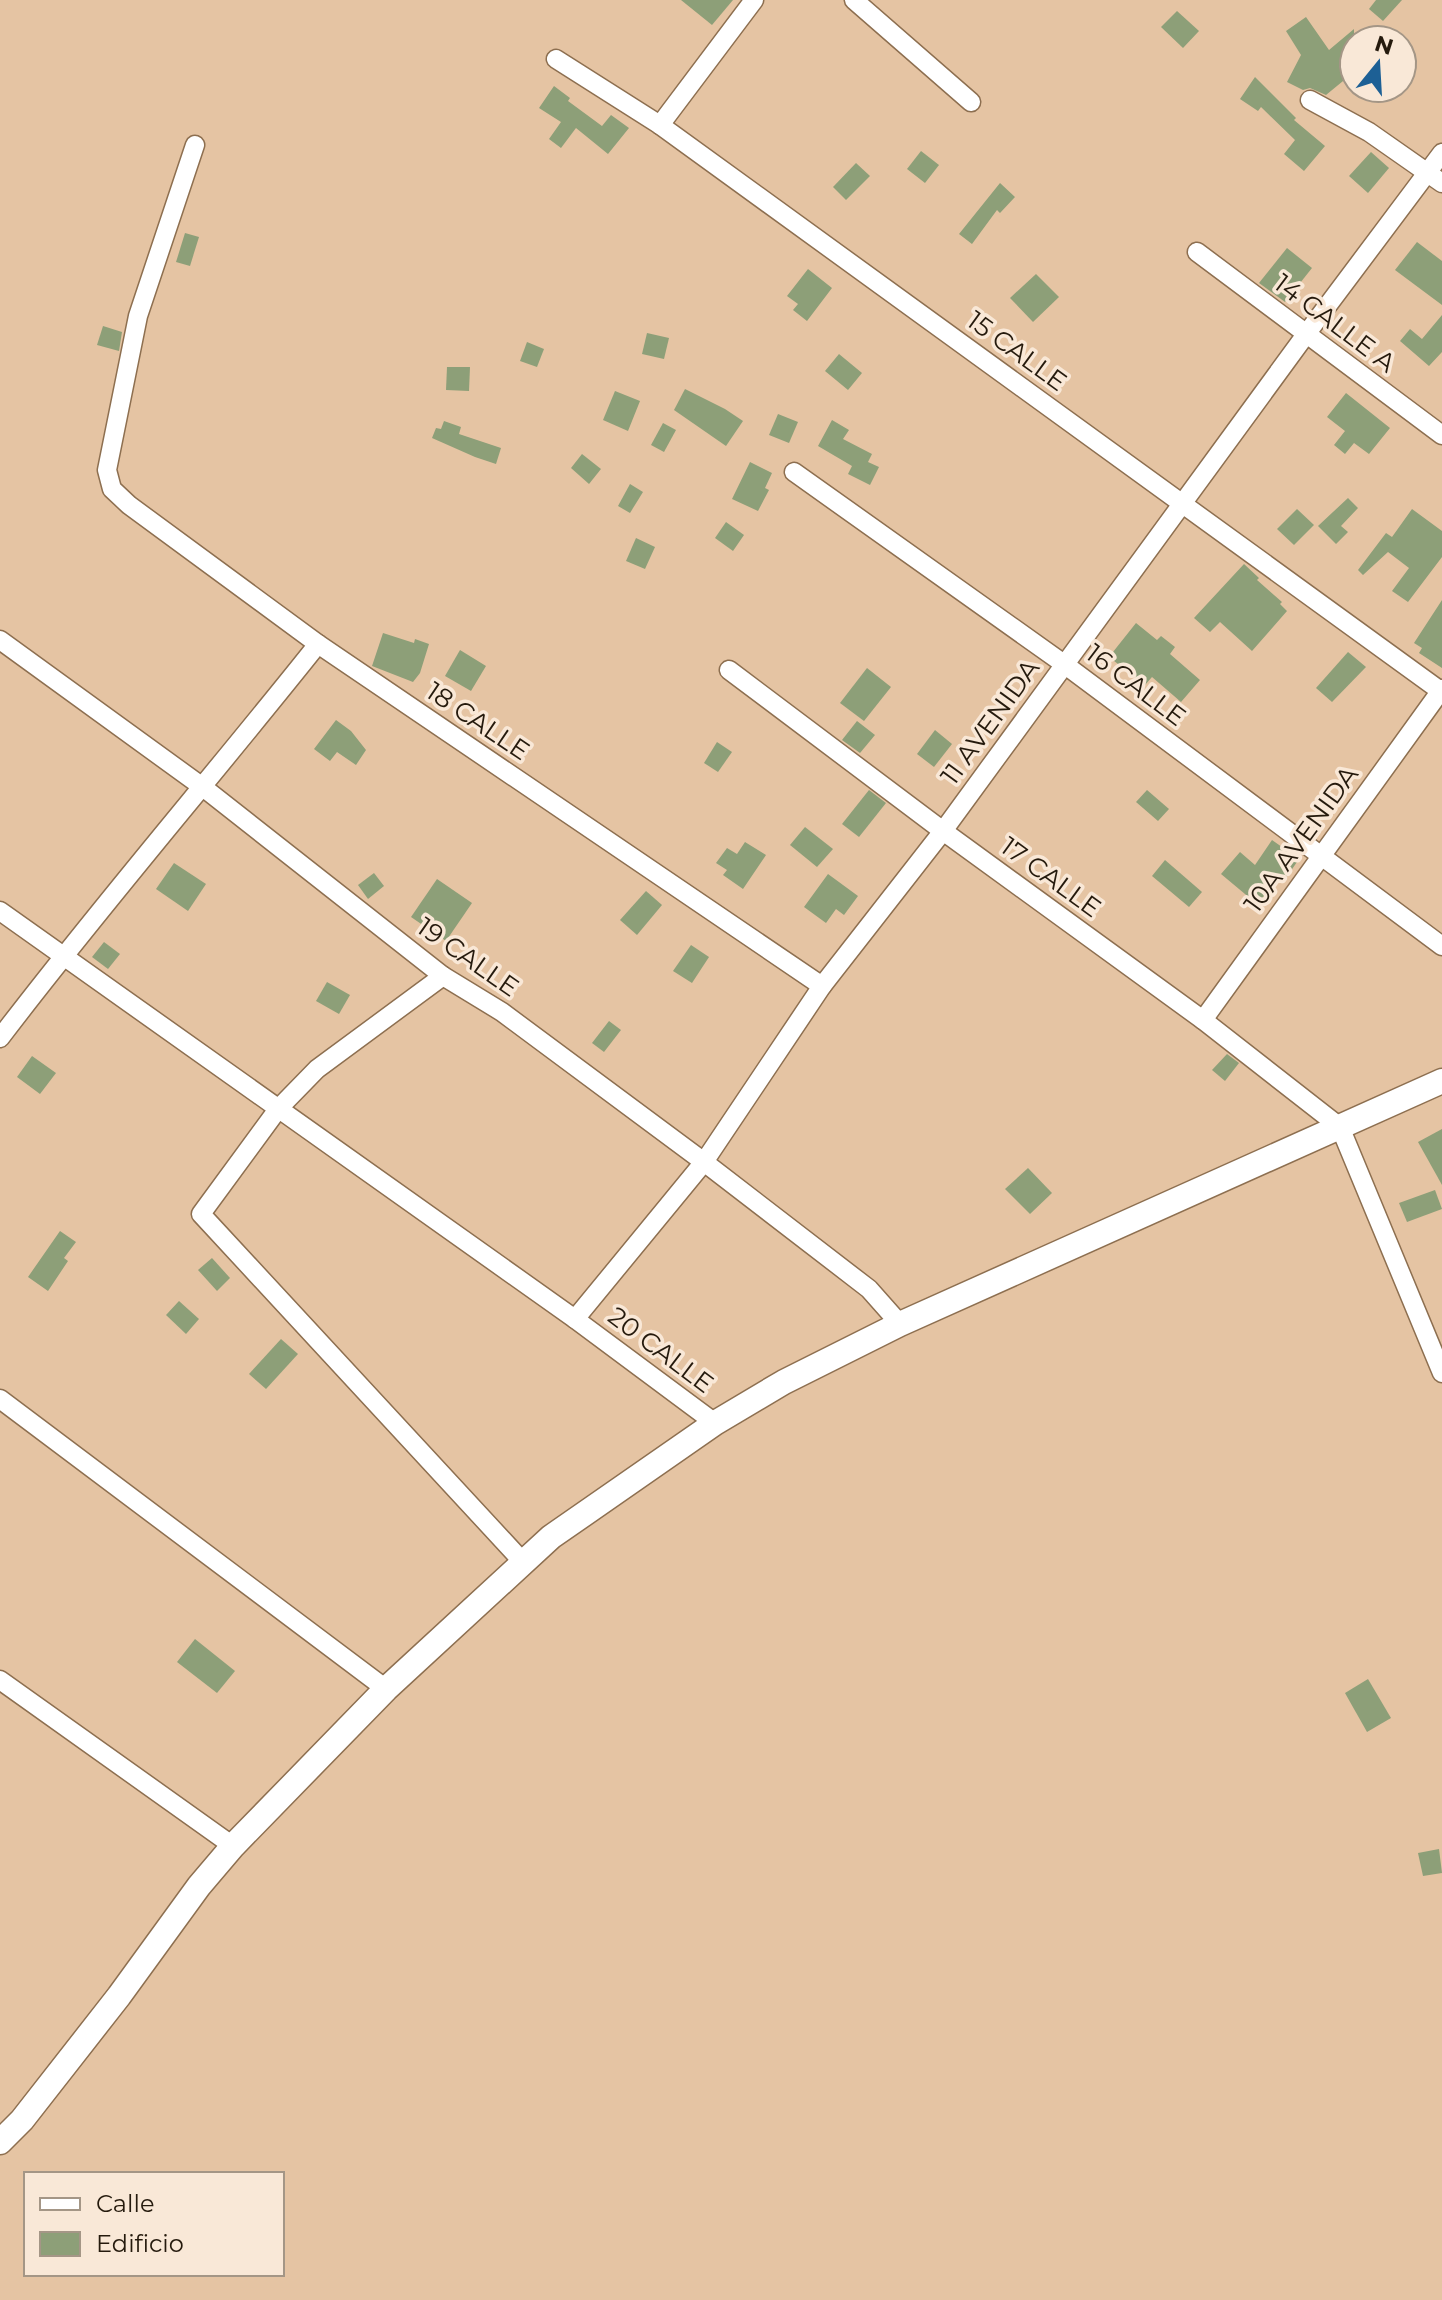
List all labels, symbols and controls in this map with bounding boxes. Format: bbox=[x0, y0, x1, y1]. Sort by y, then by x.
north arrow bbox=[1338, 24, 1418, 104]
text: N bbox=[1371, 30, 1397, 61]
street label: 14 CALLE A bbox=[1268, 267, 1402, 379]
street label: 15 CALLE bbox=[961, 304, 1073, 398]
street label: 16 CALLE bbox=[1080, 637, 1192, 733]
street label: 11 AVENIDA bbox=[934, 653, 1046, 791]
street label: 18 CALLE bbox=[420, 675, 536, 767]
street label: 10A AVENIDA bbox=[1237, 759, 1365, 919]
street label: 17 CALLE bbox=[995, 830, 1107, 924]
street label: 19 CALLE bbox=[411, 910, 525, 1004]
street label: 20 CALLE bbox=[602, 1300, 720, 1400]
legend bbox=[24, 2172, 284, 2276]
text: Calle bbox=[96, 2189, 154, 2218]
text: Edificio bbox=[96, 2229, 184, 2258]

